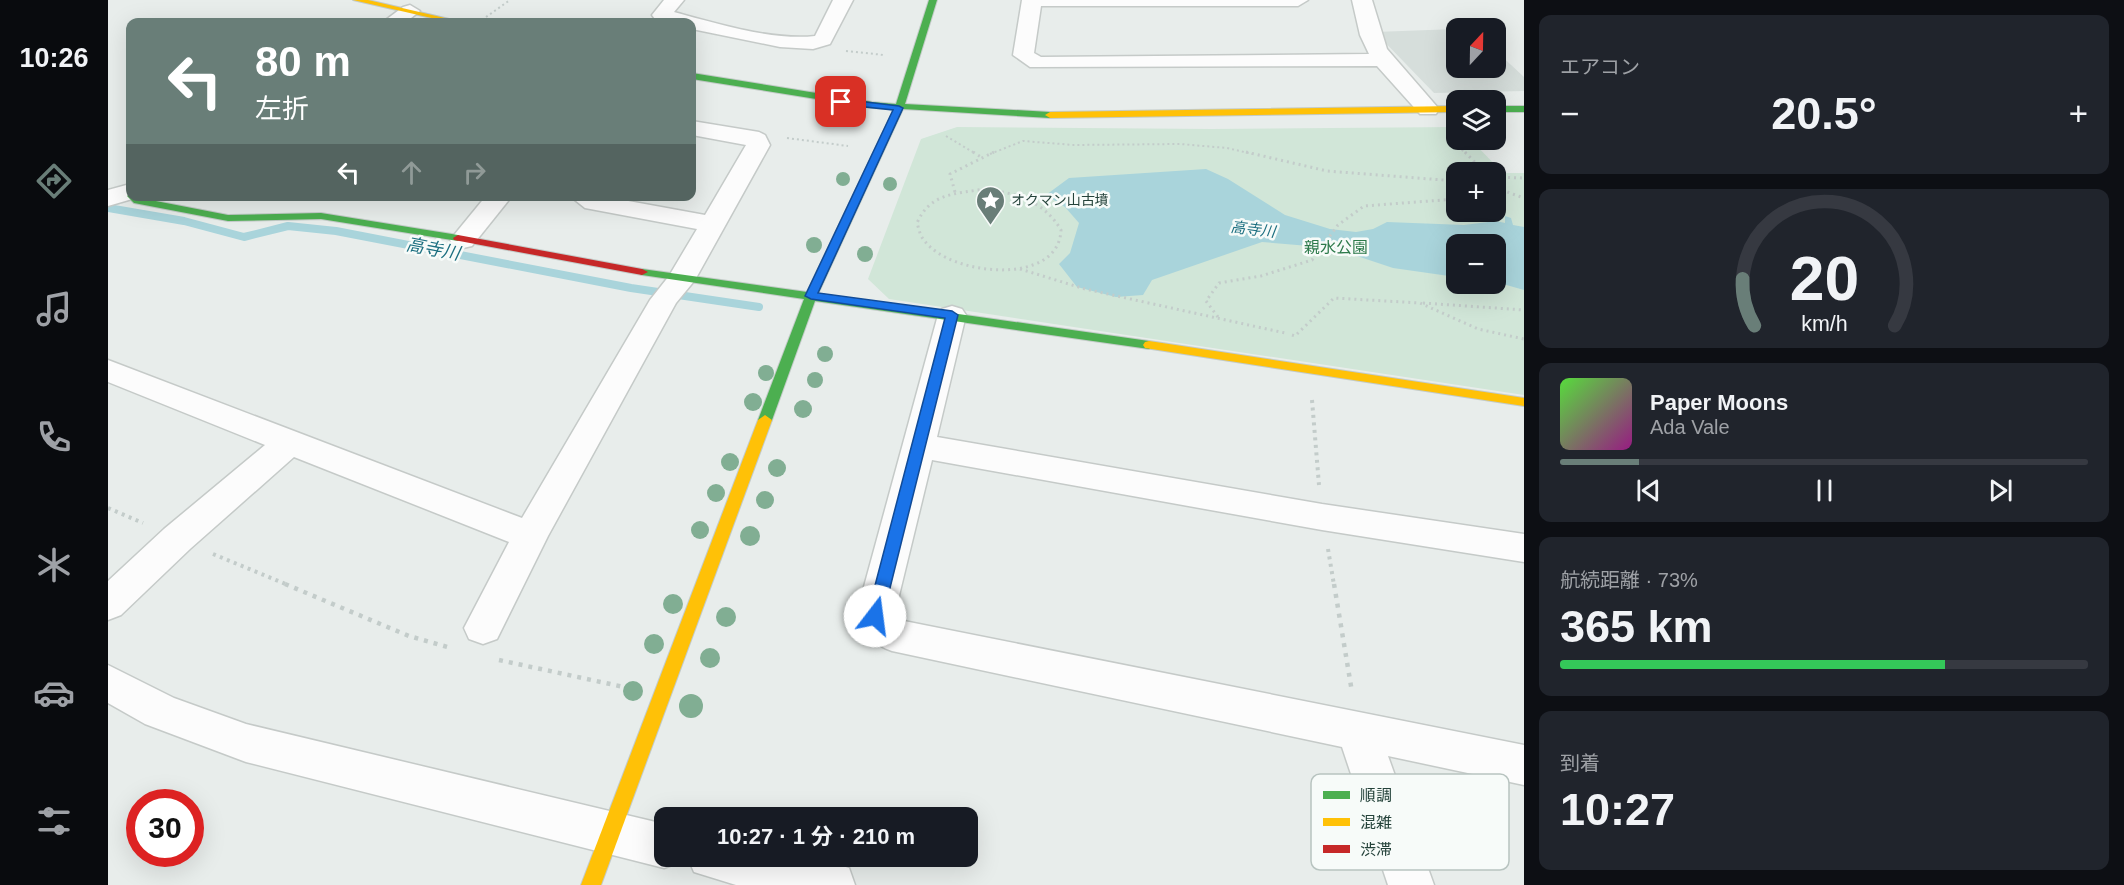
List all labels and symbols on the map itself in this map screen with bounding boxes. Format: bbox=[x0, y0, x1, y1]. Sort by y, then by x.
north arrow bbox=[1446, 18, 1506, 78]
pin bbox=[815, 76, 866, 127]
place icon: オクマン山古墳 bbox=[974, 184, 1006, 226]
place label: オクマン山古墳 bbox=[1011, 192, 1109, 208]
water label: 高寺川 bbox=[1230, 218, 1278, 240]
water label: 高寺川 bbox=[405, 234, 463, 264]
park label: 親水公園 bbox=[1304, 239, 1368, 256]
position arrow bbox=[843, 584, 907, 648]
legend bbox=[1311, 774, 1509, 870]
text: 順調 bbox=[1360, 787, 1392, 804]
speed limit sign: 30 bbox=[126, 789, 204, 867]
text: 混雑 bbox=[1360, 814, 1392, 831]
text: 渋滞 bbox=[1360, 841, 1392, 858]

